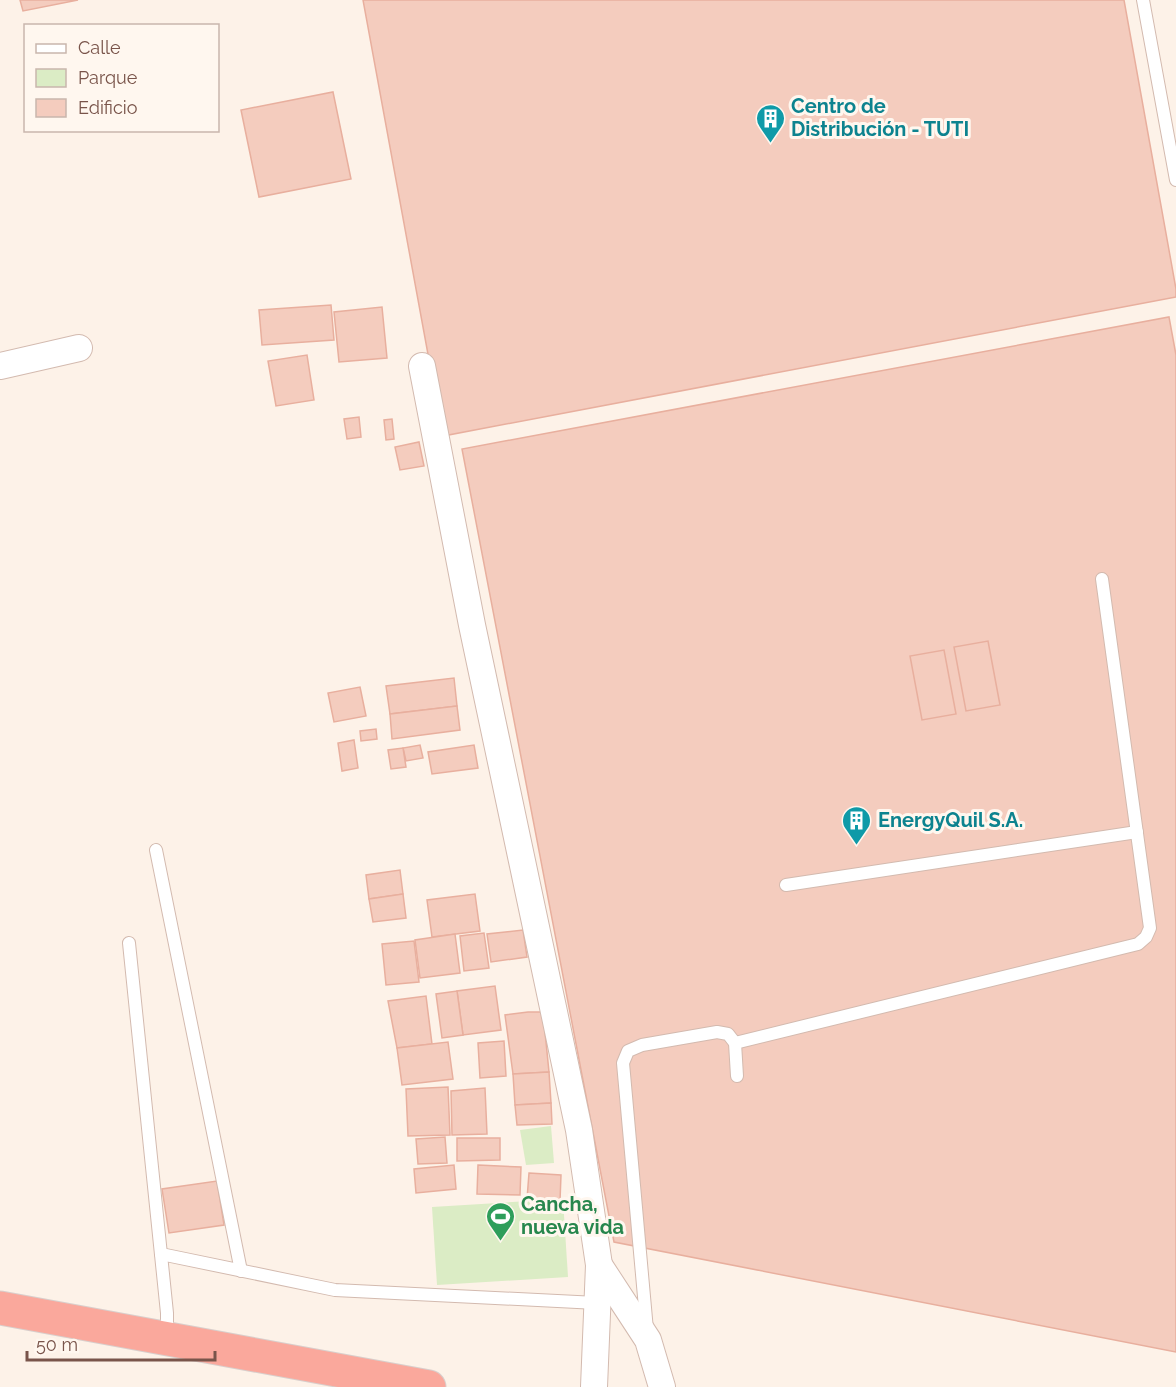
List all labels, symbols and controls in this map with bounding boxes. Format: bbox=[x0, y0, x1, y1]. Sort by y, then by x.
legend bbox=[24, 24, 219, 132]
text: Calle bbox=[78, 37, 121, 58]
text: Parque bbox=[78, 67, 138, 88]
place label: Centro de Distribución - TUTI bbox=[791, 94, 969, 141]
text: Edificio bbox=[78, 97, 138, 118]
building icon: Centro de Distribución - TUTI bbox=[754, 102, 786, 144]
building icon: EnergyQuil S.A. bbox=[841, 804, 873, 846]
place label: EnergyQuil S.A. bbox=[878, 808, 1023, 832]
place label: Cancha, nueva vida bbox=[521, 1192, 624, 1239]
sports icon: Cancha, nueva vida bbox=[484, 1200, 516, 1242]
scale bar bbox=[27, 1324, 214, 1362]
text: 50 m bbox=[36, 1334, 78, 1355]

